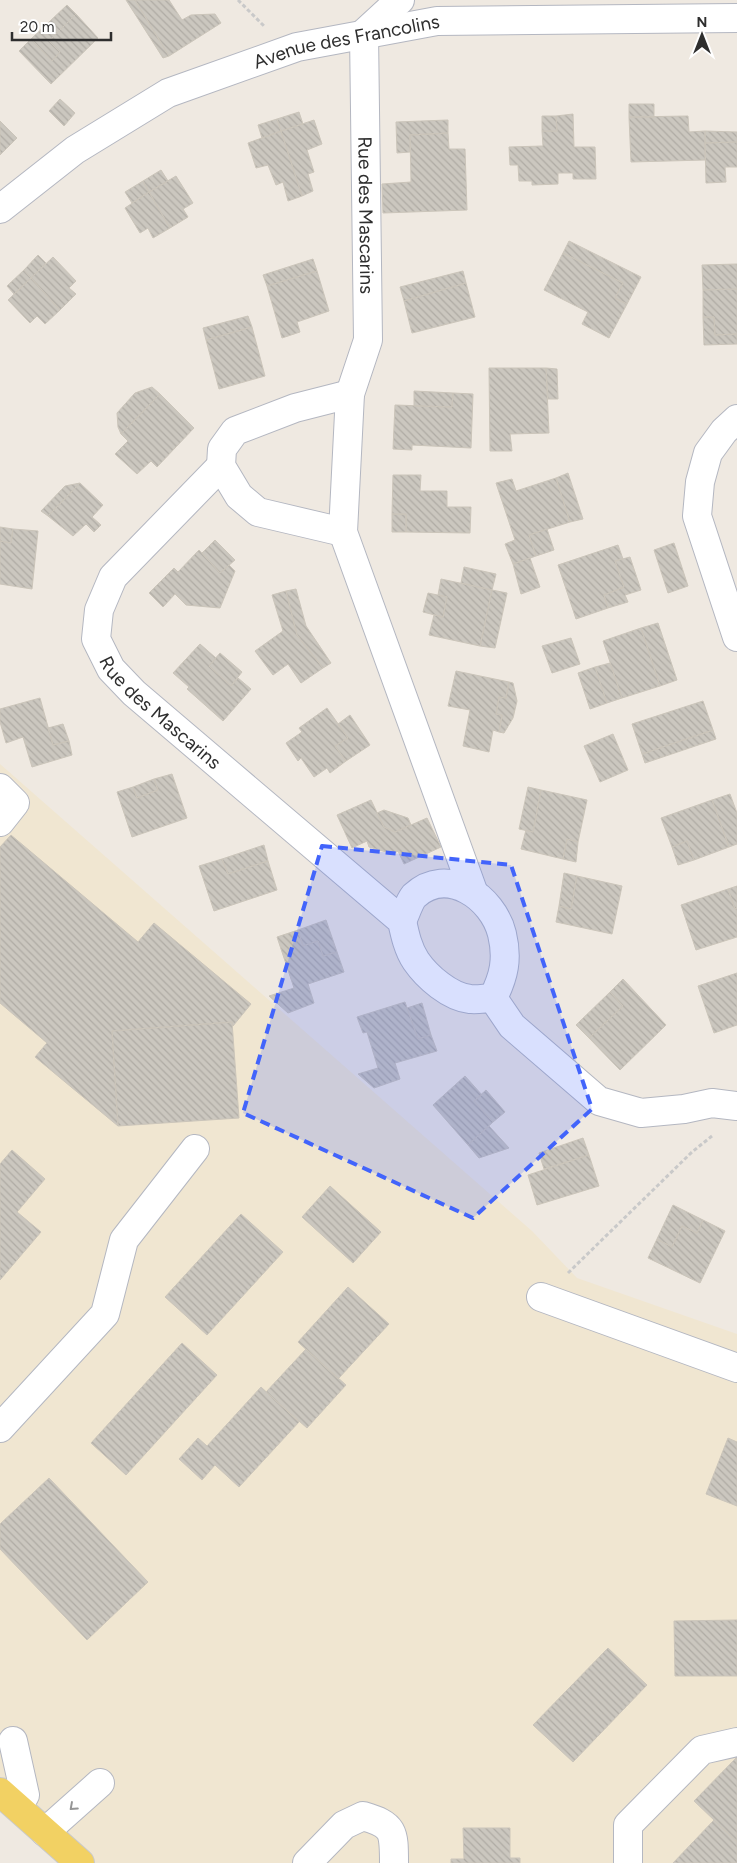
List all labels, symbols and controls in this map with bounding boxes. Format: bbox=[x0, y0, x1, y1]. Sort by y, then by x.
street label: Avenue des Francolins bbox=[250, 9, 442, 73]
scale bar bbox=[12, 10, 111, 42]
north arrow bbox=[677, 10, 727, 60]
text: N bbox=[697, 14, 707, 31]
text: 20 m bbox=[20, 18, 54, 36]
street label: Rue des Mascarins bbox=[354, 136, 379, 294]
street label: Rue des Mascarins bbox=[95, 652, 226, 774]
one-way arrow bbox=[69, 1801, 78, 1810]

